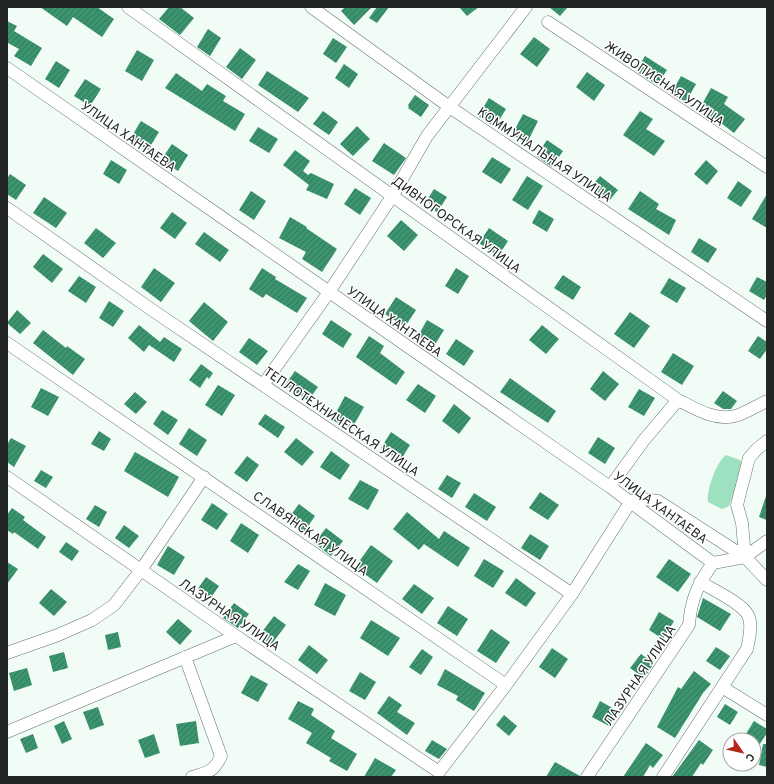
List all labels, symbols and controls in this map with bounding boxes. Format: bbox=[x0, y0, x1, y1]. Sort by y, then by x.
street label: ЖИВОПИСНАЯ УЛИЦА bbox=[601, 39, 727, 131]
street label: УЛИЦА ХАНТАЕВА bbox=[77, 99, 179, 177]
street label: КОММУНАЛЬНАЯ УЛИЦА bbox=[474, 105, 614, 207]
street label: ДИВНОГОРСКАЯ УЛИЦА bbox=[388, 174, 523, 278]
street label: УЛИЦА ХАНТАЕВА bbox=[343, 284, 445, 362]
street label: ТЕПЛОТЕХНИЧЕСКАЯ УЛИЦА bbox=[260, 364, 422, 481]
street label: УЛИЦА ХАНТАЕВА bbox=[610, 469, 710, 548]
street label: СЛАВЯНСКАЯ УЛИЦА bbox=[249, 489, 371, 581]
street label: ЛАЗУРНАЯ УЛИЦА bbox=[175, 576, 282, 655]
street label: ЛАЗУРНАЯ УЛИЦА bbox=[601, 623, 680, 730]
north arrow bbox=[722, 732, 762, 772]
text: С bbox=[742, 750, 757, 764]

